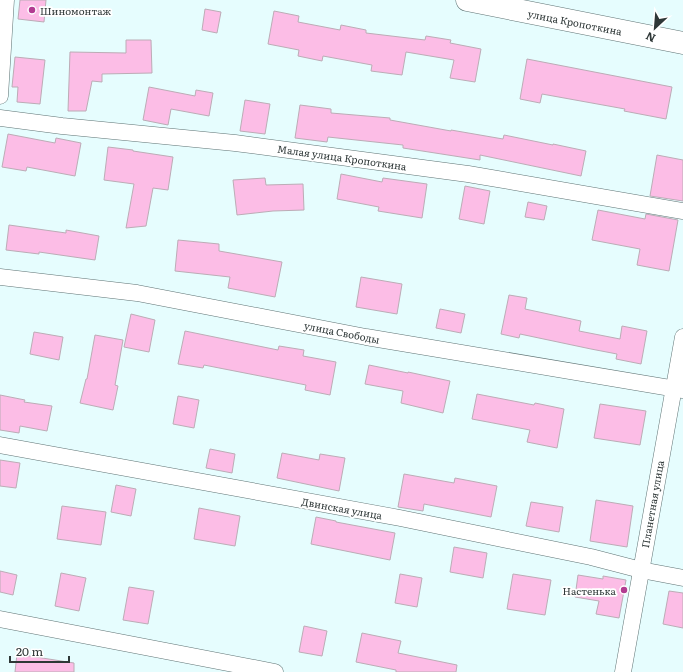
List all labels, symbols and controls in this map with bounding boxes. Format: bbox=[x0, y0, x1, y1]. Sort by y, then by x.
place label: Шиномонтаж bbox=[40, 3, 112, 18]
marker: Шиномонтаж bbox=[27, 5, 37, 15]
street label: улица Кропоткина bbox=[527, 6, 624, 39]
north arrow bbox=[635, 8, 675, 48]
text: N bbox=[643, 29, 658, 47]
street label: Малая улица Кропоткина bbox=[276, 140, 408, 174]
street label: улица Свободы bbox=[303, 317, 381, 347]
street label: Планетная улица bbox=[637, 458, 667, 549]
street label: Двинская улица bbox=[301, 494, 384, 523]
place label: Настенька bbox=[563, 583, 617, 598]
marker: Настенька bbox=[619, 585, 629, 595]
scale bar bbox=[10, 638, 69, 664]
text: 20 m bbox=[16, 642, 43, 660]

